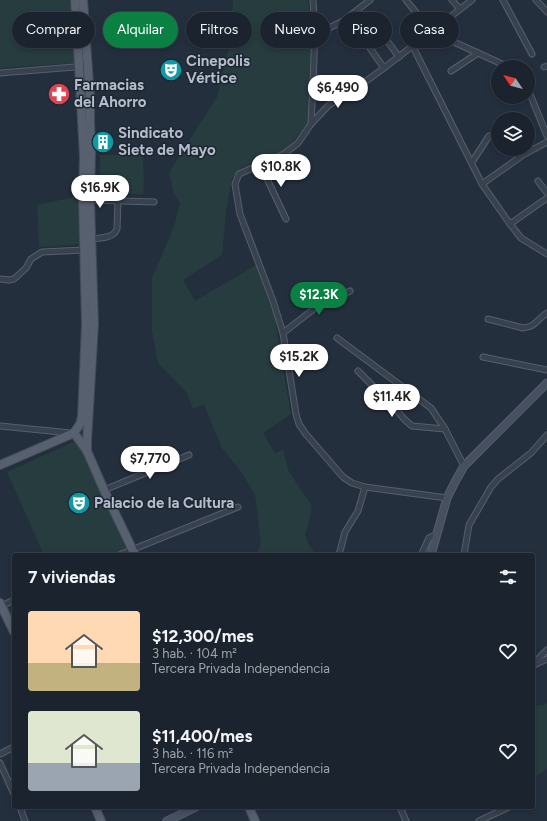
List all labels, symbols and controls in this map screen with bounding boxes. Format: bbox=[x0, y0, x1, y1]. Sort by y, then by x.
chip: Comprar bbox=[12, 12, 95, 48]
chip: Alquilar bbox=[103, 12, 178, 48]
chip: Filtros bbox=[186, 12, 252, 48]
chip: Nuevo bbox=[260, 12, 330, 48]
chip: Piso bbox=[338, 12, 392, 48]
chip: Casa bbox=[400, 12, 459, 48]
place label: Cinepolis Vértice bbox=[186, 52, 250, 87]
theatre icon: Cinepolis Vértice bbox=[158, 57, 184, 83]
north arrow bbox=[491, 60, 535, 104]
map controls bbox=[491, 60, 535, 156]
pin: $6,490 bbox=[305, 75, 371, 109]
place label: Farmacias del Ahorro bbox=[74, 76, 147, 111]
text: $6,490 bbox=[317, 80, 359, 95]
pharmacy icon: Farmacias del Ahorro bbox=[46, 81, 72, 107]
button: layers bbox=[491, 112, 535, 156]
place label: Sindicato Siete de Mayo bbox=[118, 124, 216, 159]
building icon: Sindicato Siete de Mayo bbox=[90, 129, 116, 155]
pin: $10.8K bbox=[248, 154, 314, 188]
text: $10.8K bbox=[261, 159, 301, 174]
pin: $16.9K bbox=[67, 175, 133, 209]
text: $16.9K bbox=[80, 180, 120, 195]
pin: $12.3K bbox=[286, 282, 352, 316]
text: $12.3K bbox=[299, 287, 339, 302]
pin: $15.2K bbox=[266, 344, 332, 378]
text: $15.2K bbox=[279, 349, 319, 364]
pin: $11.4K bbox=[359, 384, 425, 418]
text: $11.4K bbox=[373, 389, 411, 404]
pin: $7,770 bbox=[117, 446, 183, 480]
text: $7,770 bbox=[130, 451, 170, 466]
theatre icon: Palacio de la Cultura bbox=[66, 490, 92, 516]
place label: Palacio de la Cultura bbox=[94, 494, 234, 512]
icon: filters bbox=[497, 566, 519, 588]
text: 7 viviendas bbox=[28, 567, 115, 587]
text: $12,300/mes bbox=[152, 626, 254, 646]
icon: home bbox=[60, 627, 108, 675]
icon: heart bbox=[497, 640, 519, 662]
text: 3 hab. · 104 m² bbox=[152, 646, 237, 661]
text: Tercera Privada Independencia bbox=[152, 661, 330, 676]
text: $11,400/mes bbox=[152, 726, 252, 746]
icon: home bbox=[60, 727, 108, 775]
icon: heart bbox=[497, 740, 519, 762]
text: 3 hab. · 116 m² bbox=[152, 746, 233, 761]
text: Tercera Privada Independencia bbox=[152, 761, 330, 776]

